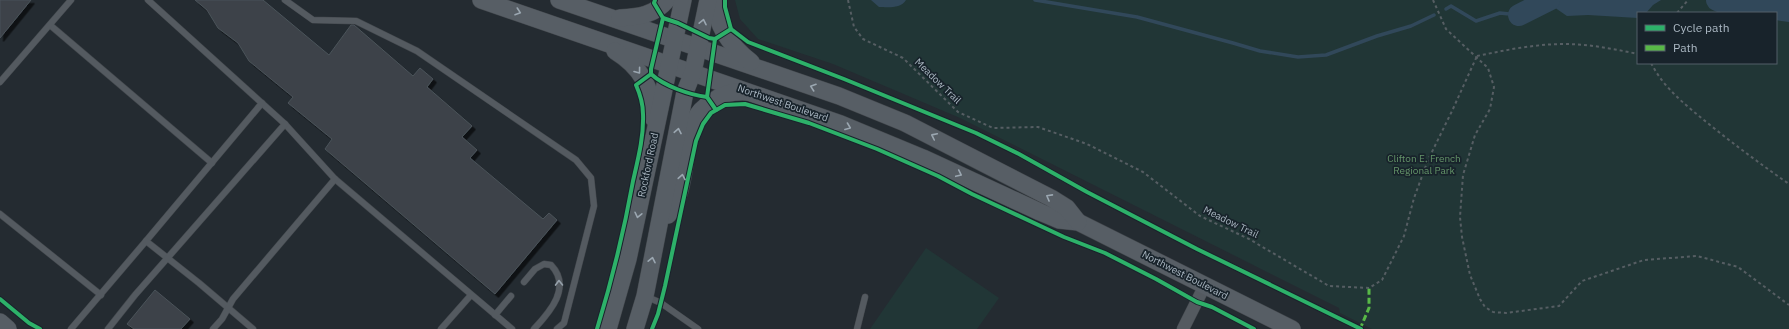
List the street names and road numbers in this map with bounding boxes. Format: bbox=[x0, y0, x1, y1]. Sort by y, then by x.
street label: Meadow Trail bbox=[912, 56, 964, 107]
street label: Northwest Boulevard bbox=[736, 81, 830, 125]
street label: Rockford Road bbox=[635, 132, 661, 198]
street label: Meadow Trail bbox=[1201, 203, 1261, 241]
street label: Northwest Boulevard bbox=[1140, 248, 1230, 302]

